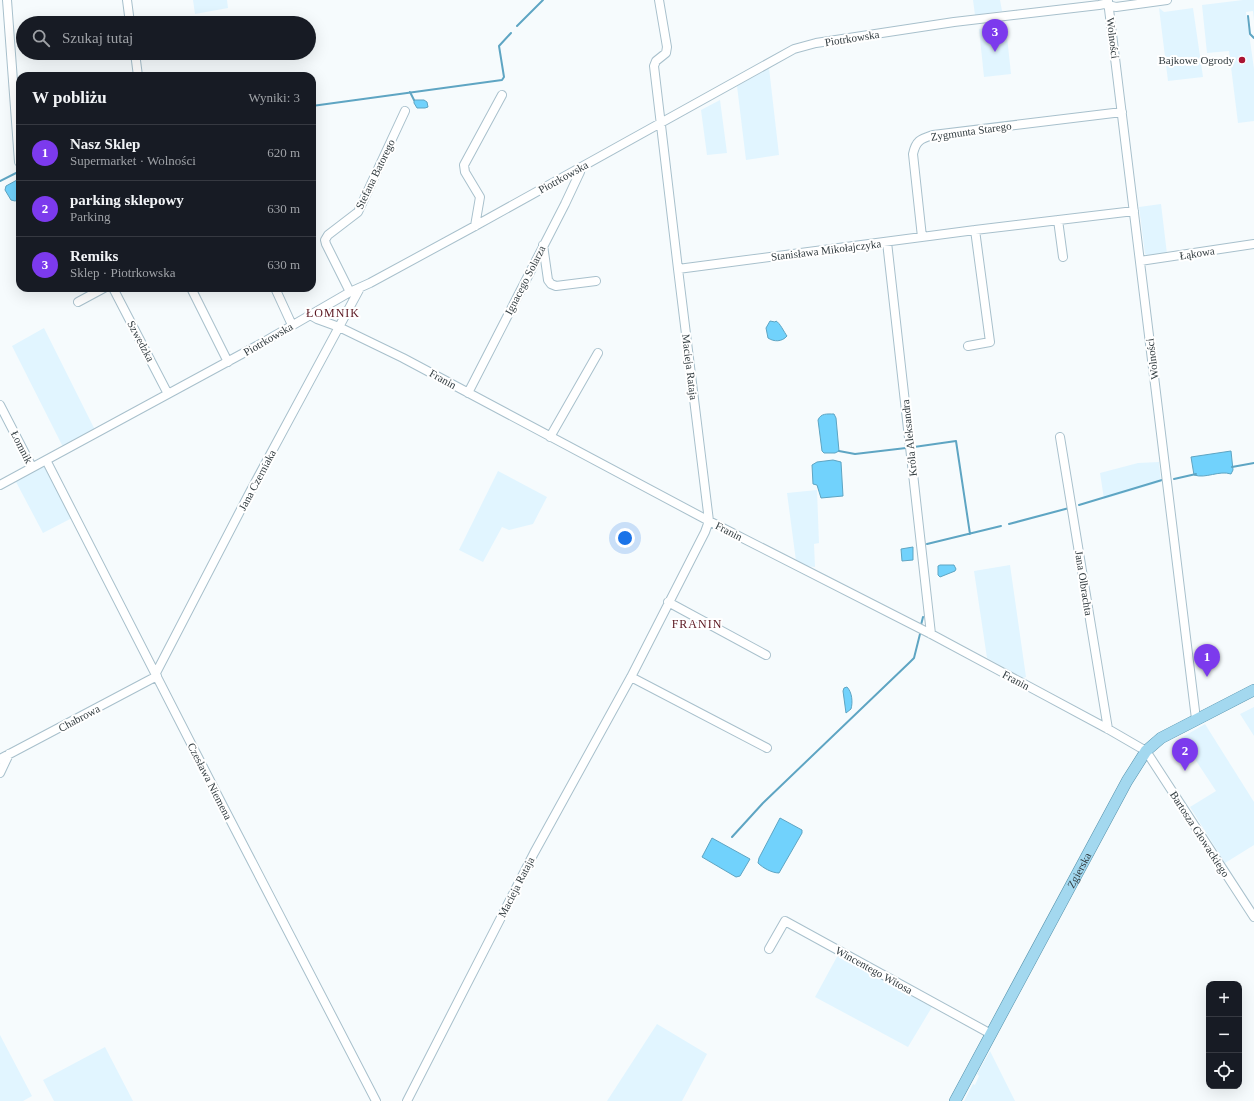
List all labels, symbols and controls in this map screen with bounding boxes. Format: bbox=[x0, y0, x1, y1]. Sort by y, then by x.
search box bbox=[16, 16, 316, 60]
street label: Wolności bbox=[1105, 17, 1121, 59]
pin: 3 bbox=[982, 19, 1008, 52]
icon: search bbox=[30, 27, 52, 49]
street label: Piotrkowska bbox=[824, 28, 880, 48]
text: Szukaj tutaj bbox=[62, 30, 133, 46]
place label: Bajkowe Ogrody bbox=[1159, 54, 1234, 66]
marker: Bajkowe Ogrody bbox=[1237, 55, 1247, 65]
text: W pobliżu bbox=[32, 88, 107, 107]
text: Wyniki: 3 bbox=[248, 90, 300, 105]
street label: Zygmunta Starego bbox=[930, 119, 1013, 143]
text: Nasz Sklep bbox=[70, 136, 140, 152]
street label: Stefana Batorego bbox=[353, 137, 397, 211]
text: 1 bbox=[42, 145, 48, 160]
text: 620 m bbox=[267, 145, 300, 160]
text: Supermarket · Wolności bbox=[70, 153, 196, 168]
street label: Piotrkowska bbox=[536, 158, 590, 196]
text: parking sklepowy bbox=[70, 192, 184, 208]
text: 2 bbox=[42, 201, 48, 216]
text: 630 m bbox=[267, 201, 300, 216]
text: Parking bbox=[70, 209, 110, 224]
street label: Stanisława Mikołajczyka bbox=[770, 237, 882, 263]
street label: Ignacego Solarza bbox=[502, 243, 548, 317]
street label: Łąkowa bbox=[1179, 244, 1216, 262]
text: Remiks bbox=[70, 248, 118, 264]
text: 3 bbox=[42, 257, 48, 272]
text: 630 m bbox=[267, 257, 300, 272]
text: Sklep · Piotrkowska bbox=[70, 265, 175, 280]
district label: ŁOMNIK bbox=[306, 306, 360, 320]
street label: Szwedzka bbox=[125, 318, 157, 364]
street label: Piotrkowska bbox=[241, 320, 295, 358]
street label: Macieja Rataja bbox=[680, 333, 700, 401]
street label: Wolności bbox=[1144, 338, 1160, 380]
street label: Franin bbox=[428, 367, 459, 391]
street label: Króla Aleksandra bbox=[899, 399, 919, 477]
street label: Łomnik bbox=[9, 429, 35, 466]
street label: Jana Czerniaka bbox=[236, 448, 278, 512]
street label: Franin bbox=[713, 519, 745, 543]
your location bbox=[615, 528, 635, 548]
street label: Jana Olbrachta bbox=[1073, 550, 1095, 616]
district label: FRANIN bbox=[672, 617, 722, 631]
pin: 1 bbox=[1194, 644, 1220, 677]
street label: Franin bbox=[1000, 668, 1032, 692]
street label: Chabrowa bbox=[56, 702, 102, 734]
pin: 2 bbox=[1172, 738, 1198, 771]
street label: Czesława Niemena bbox=[185, 741, 235, 822]
street label: Bartosza Głowackiego bbox=[1168, 789, 1233, 880]
street label: Zgierska bbox=[1065, 850, 1094, 890]
street label: Macieja Rataja bbox=[496, 855, 536, 919]
street label: Wincentego Witosa bbox=[833, 944, 915, 996]
map controls bbox=[1206, 981, 1242, 1089]
button: + bbox=[1206, 981, 1242, 1017]
button: − bbox=[1206, 1017, 1242, 1053]
button: locate bbox=[1206, 1053, 1242, 1089]

